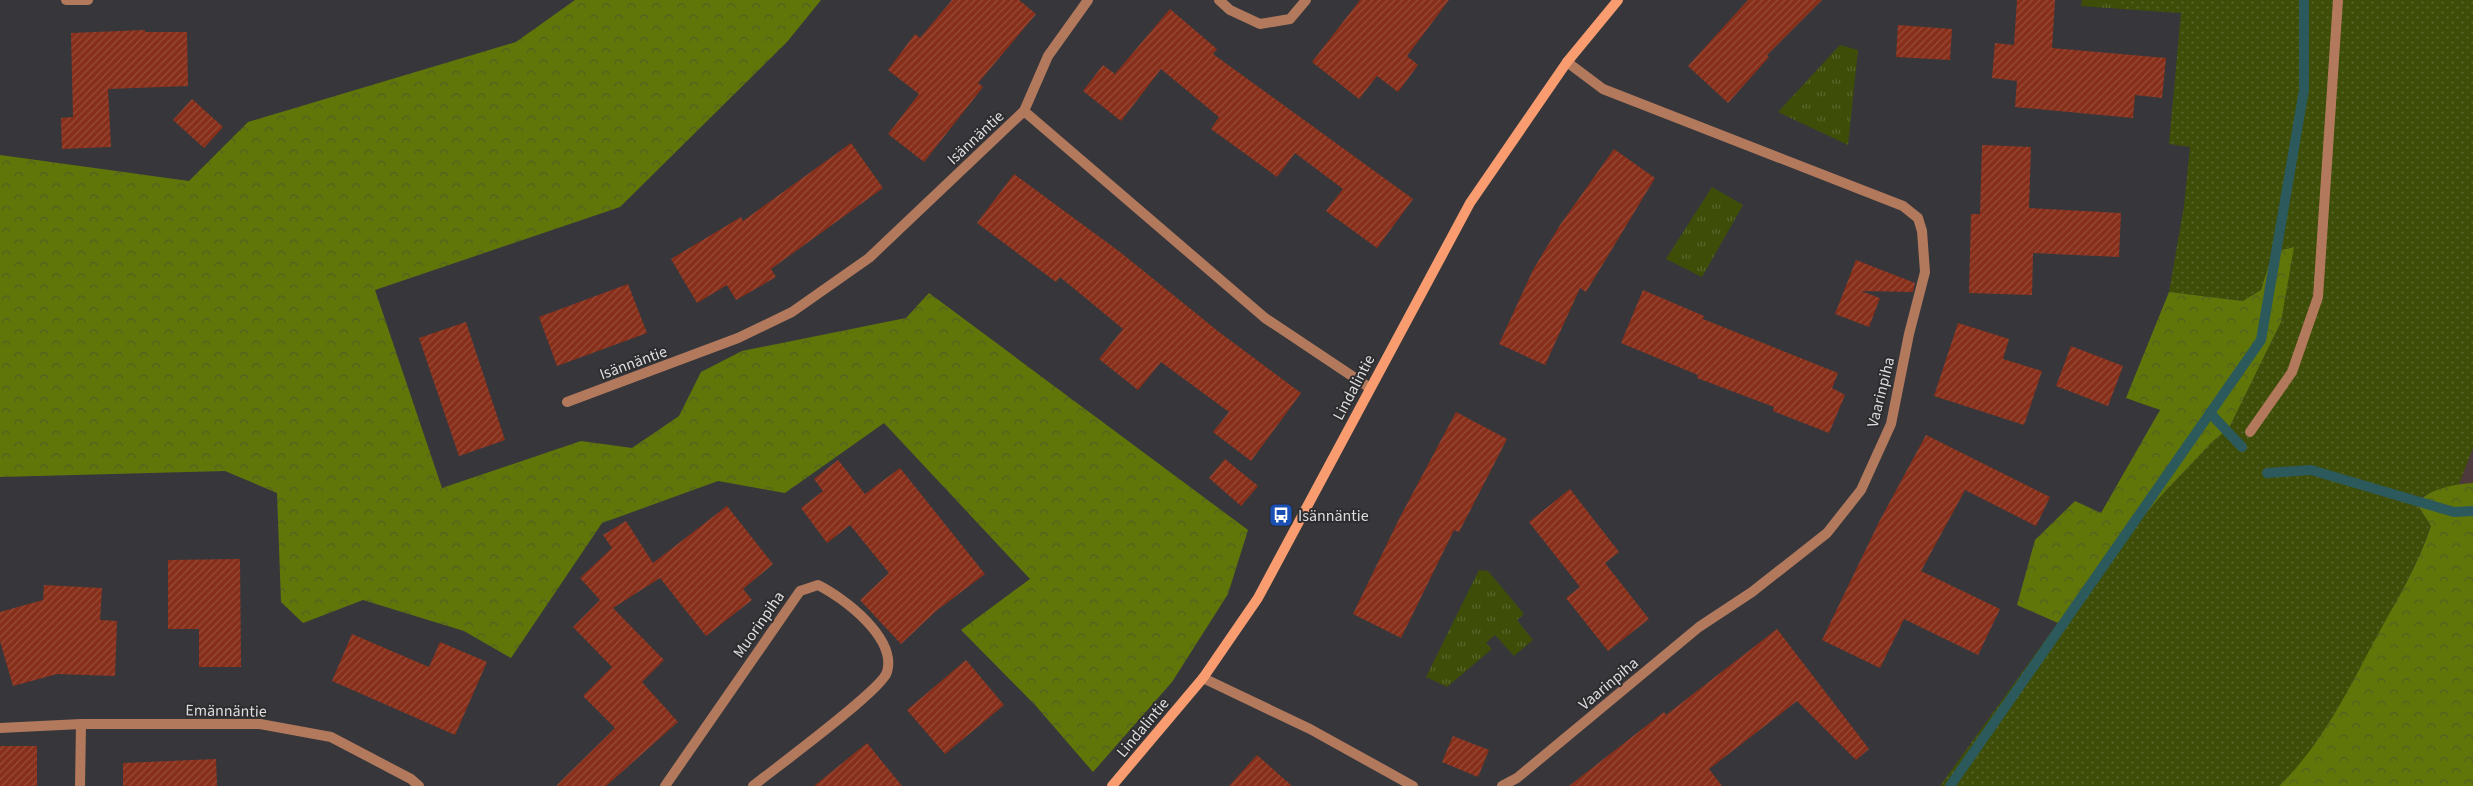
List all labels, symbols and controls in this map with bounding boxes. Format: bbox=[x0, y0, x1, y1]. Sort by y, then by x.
street label: Isännäntie bbox=[942, 106, 1009, 170]
street label: Isännäntie bbox=[596, 341, 670, 385]
street label: Lindalintie bbox=[1327, 351, 1380, 424]
street label: Vaarinpiha bbox=[1862, 355, 1900, 430]
bus stop icon: Isännäntie bbox=[1268, 502, 1294, 528]
place label: Isännäntie bbox=[1298, 505, 1369, 527]
street label: Muorinpiha bbox=[728, 587, 790, 662]
street label: Vaarinpiha bbox=[1574, 652, 1643, 715]
street label: Lindalintie bbox=[1111, 693, 1174, 762]
street label: Emännäntie bbox=[185, 699, 267, 723]

